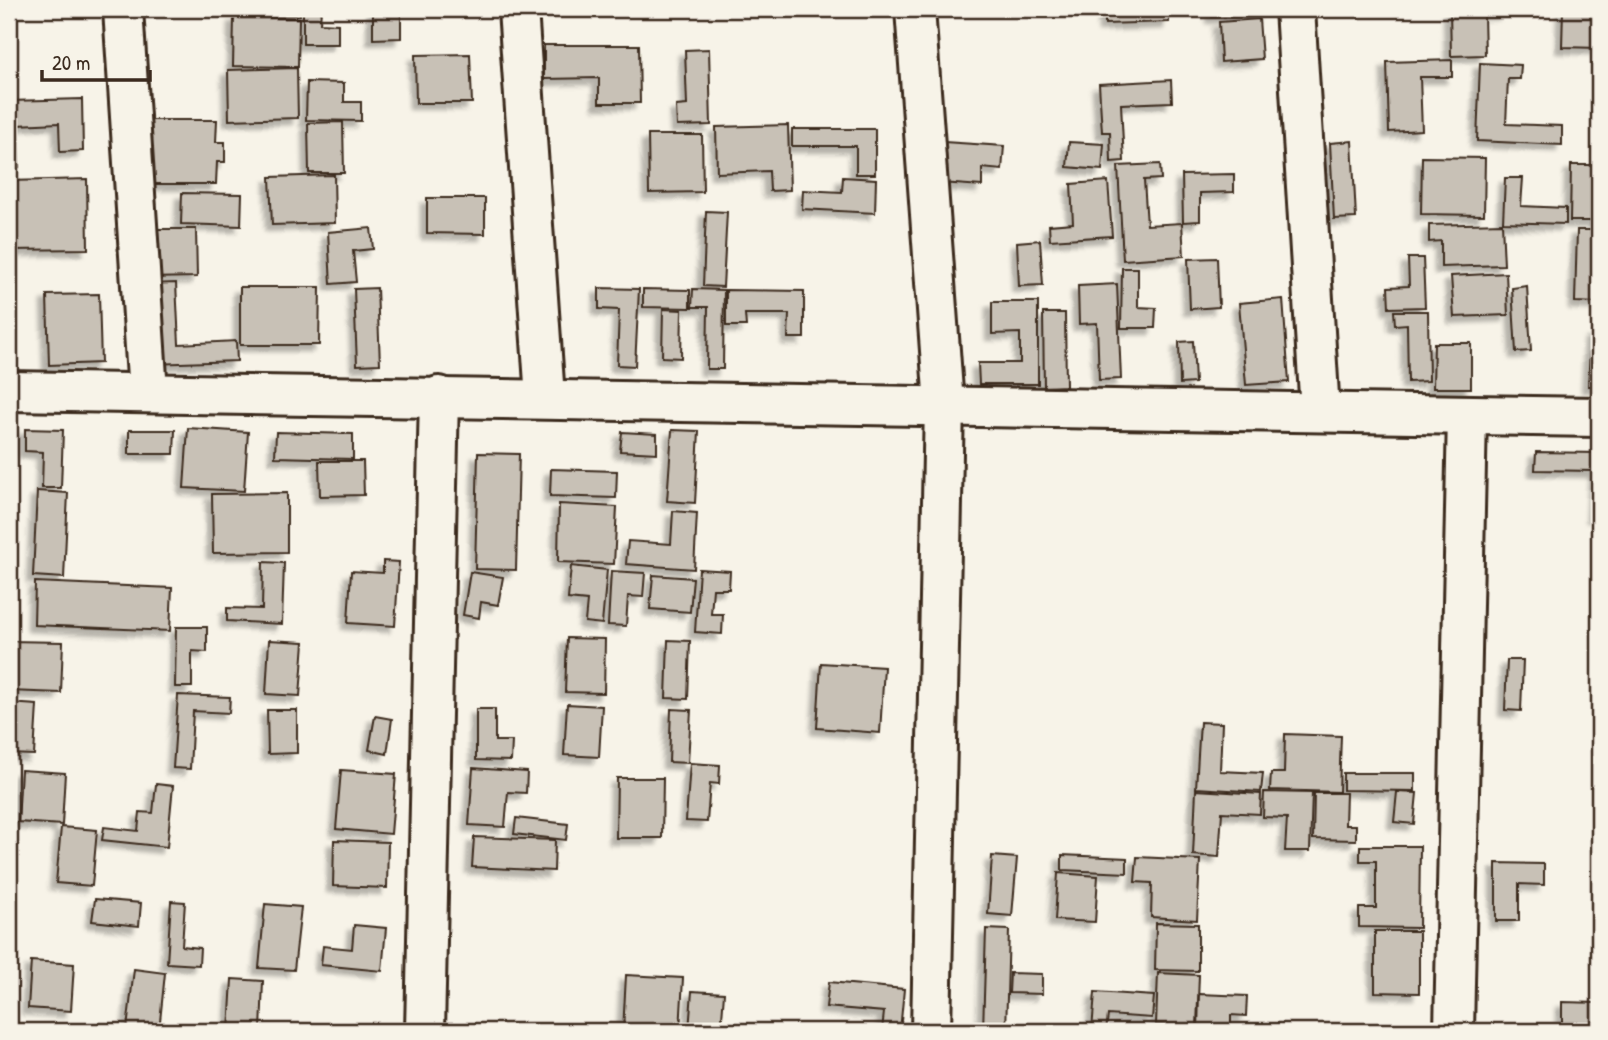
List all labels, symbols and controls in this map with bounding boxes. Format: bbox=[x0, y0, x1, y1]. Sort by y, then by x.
scale bar bbox=[42, 38, 150, 82]
text: 20 m bbox=[52, 48, 90, 77]

